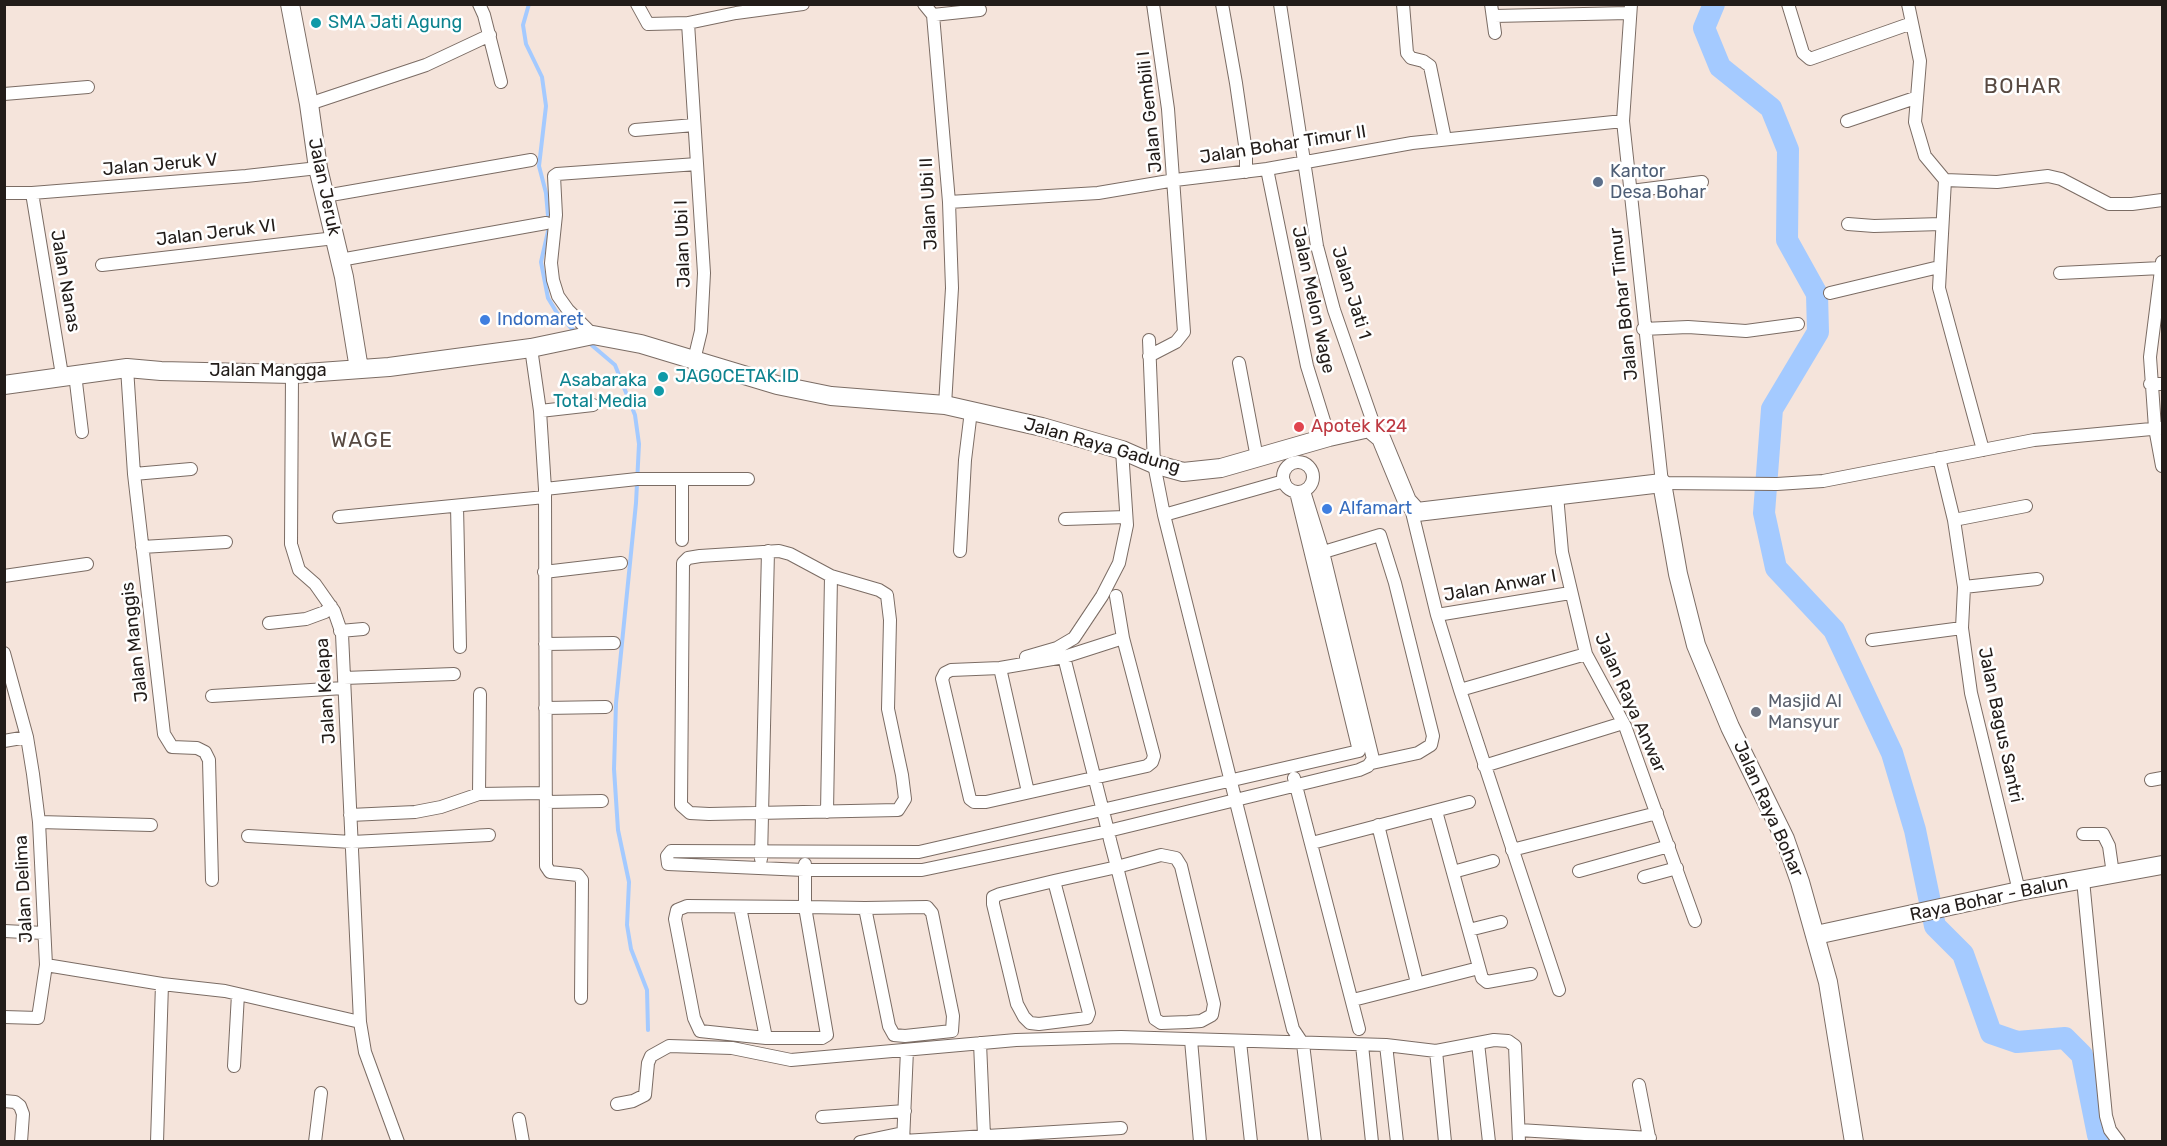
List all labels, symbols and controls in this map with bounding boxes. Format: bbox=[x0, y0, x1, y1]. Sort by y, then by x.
place label: SMA Jati Agung bbox=[328, 12, 462, 34]
marker: SMA Jati Agung bbox=[309, 16, 323, 30]
street label: Jalan Gembili I bbox=[1133, 50, 1167, 174]
district label: BOHAR bbox=[1984, 74, 2062, 100]
street label: Jalan Bohar Timur II bbox=[1198, 121, 1368, 169]
street label: Jalan Jeruk bbox=[303, 136, 345, 238]
street label: Jalan Jeruk V bbox=[101, 149, 219, 181]
street label: Jalan Ubi II bbox=[916, 157, 942, 251]
place label: Kantor Desa Bohar bbox=[1610, 161, 1706, 204]
marker: Kantor Desa Bohar bbox=[1591, 175, 1605, 189]
street label: Jalan Ubi I bbox=[671, 200, 695, 288]
street label: Jalan Jeruk VI bbox=[155, 215, 277, 251]
street label: Jalan Melon Wage bbox=[1287, 224, 1339, 376]
street label: Jalan Bohar Timur bbox=[1605, 226, 1643, 382]
street label: Jalan Nanas bbox=[45, 228, 85, 334]
street label: Jalan Jati 1 bbox=[1327, 244, 1375, 342]
place label: Indomaret bbox=[497, 309, 584, 331]
marker: Indomaret bbox=[478, 313, 492, 327]
street label: Jalan Mangga bbox=[209, 360, 327, 382]
place label: JAGOCETAK.ID bbox=[675, 366, 799, 388]
place label: Asabaraka Total Media bbox=[553, 370, 647, 412]
marker: JAGOCETAK.ID bbox=[656, 370, 670, 384]
marker: Asabaraka Total Media bbox=[652, 384, 666, 398]
street label: Jalan Raya Gadung bbox=[1021, 413, 1183, 479]
place label: Apotek K24 bbox=[1311, 416, 1407, 438]
marker: Apotek K24 bbox=[1292, 420, 1306, 434]
district label: WAGE bbox=[330, 428, 394, 454]
place label: Alfamart bbox=[1339, 498, 1412, 520]
marker: Alfamart bbox=[1320, 502, 1334, 516]
street label: Jalan Anwar I bbox=[1442, 565, 1558, 607]
street label: Jalan Manggis bbox=[117, 581, 153, 703]
street label: Jalan Raya Anwar bbox=[1590, 630, 1670, 776]
street label: Jalan Kelapa bbox=[312, 637, 340, 745]
street label: Jalan Bagus Santri bbox=[1973, 645, 2027, 805]
place label: Masjid Al Mansyur bbox=[1768, 691, 1842, 734]
marker: Masjid Al Mansyur bbox=[1749, 705, 1763, 719]
street label: Jalan Raya Bohar bbox=[1728, 738, 1808, 880]
street label: Jalan Delima bbox=[10, 834, 38, 944]
street label: Raya Bohar - Balun bbox=[1908, 872, 2070, 926]

